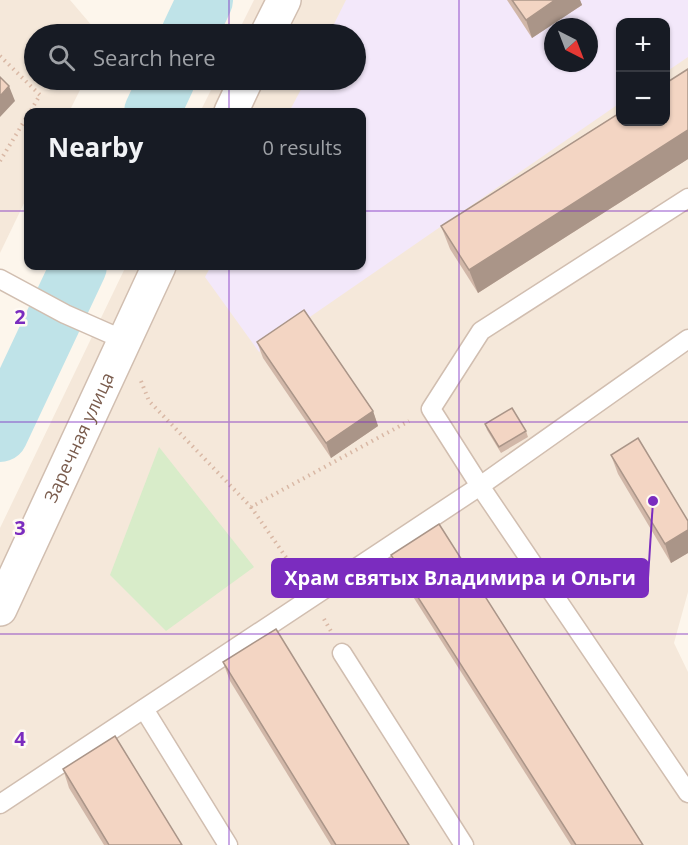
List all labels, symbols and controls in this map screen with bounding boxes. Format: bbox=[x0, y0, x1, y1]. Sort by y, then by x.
north arrow bbox=[544, 18, 598, 72]
map controls bbox=[616, 18, 670, 126]
button: + bbox=[616, 18, 670, 72]
search box bbox=[24, 24, 366, 90]
icon: search bbox=[45, 41, 78, 74]
text: Search here bbox=[93, 42, 216, 72]
button: − bbox=[616, 72, 670, 126]
text: Nearby bbox=[48, 129, 143, 165]
text: 0 results bbox=[262, 134, 342, 161]
text: 2 bbox=[14, 303, 26, 330]
street label: Заречная улица bbox=[38, 368, 119, 506]
text: 3 bbox=[14, 514, 26, 541]
callout: Храм святых Владимира и Ольги bbox=[272, 559, 648, 597]
text: Храм святых Владимира и Ольги bbox=[284, 564, 636, 591]
text: 4 bbox=[14, 725, 26, 752]

